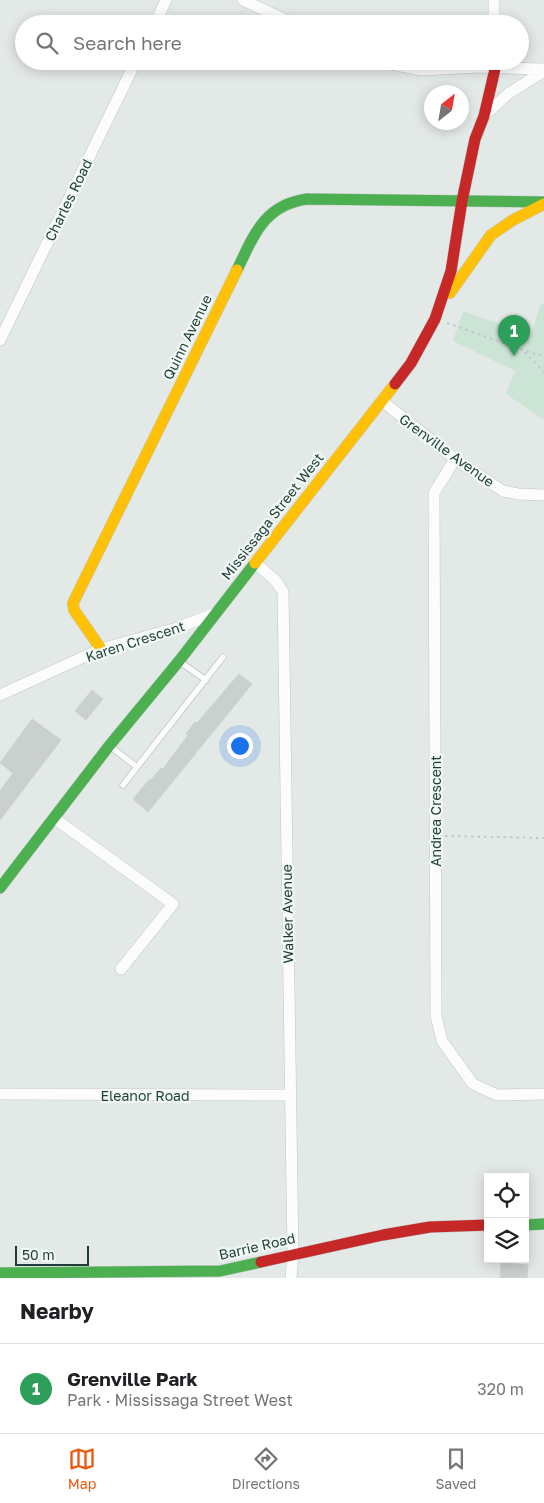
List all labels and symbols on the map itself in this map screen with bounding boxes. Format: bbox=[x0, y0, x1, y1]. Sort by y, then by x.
north arrow bbox=[424, 85, 469, 130]
street label: Charles Road bbox=[41, 156, 95, 244]
street label: Quinn Avenue bbox=[159, 292, 215, 382]
pin: 1 bbox=[498, 315, 530, 356]
street label: Grenville Avenue bbox=[396, 410, 498, 490]
street label: Mississaga Street West bbox=[217, 449, 327, 583]
street label: Karen Crescent bbox=[83, 617, 187, 665]
your location bbox=[227, 733, 253, 759]
street label: Andrea Crescent bbox=[427, 755, 444, 867]
street label: Walker Avenue bbox=[278, 864, 296, 964]
street label: Eleanor Road bbox=[100, 1087, 190, 1104]
street label: Barrie Road bbox=[217, 1229, 297, 1263]
scale bar bbox=[15, 1243, 89, 1266]

